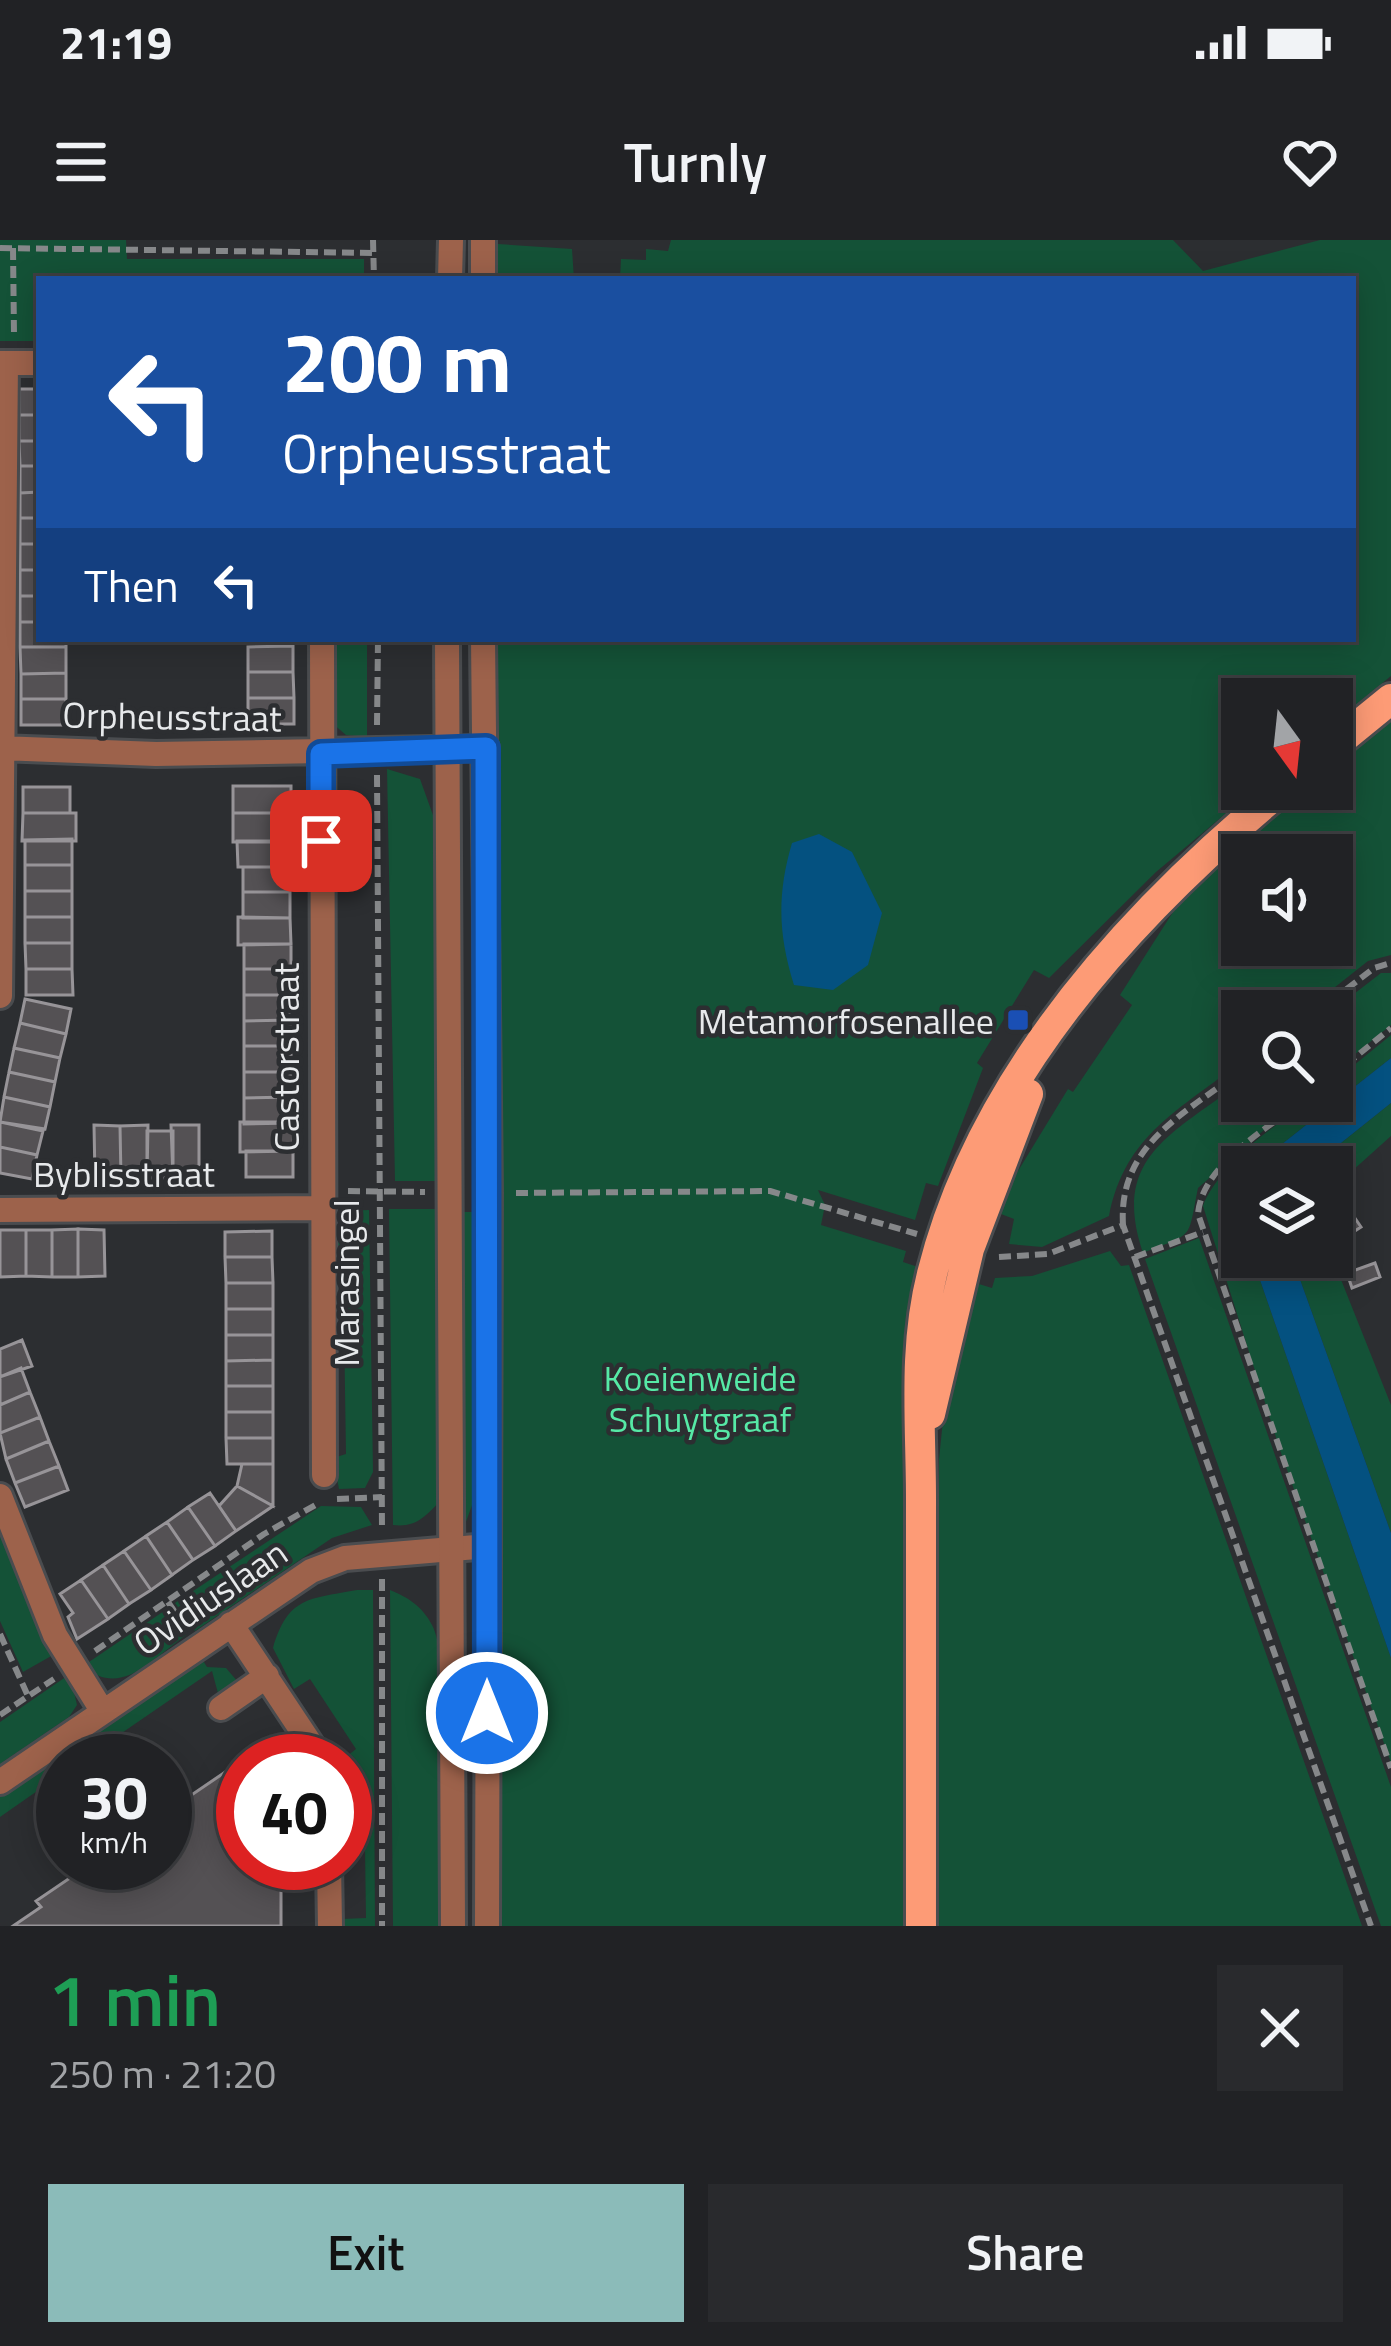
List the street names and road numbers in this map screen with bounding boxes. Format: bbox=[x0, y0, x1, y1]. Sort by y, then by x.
street label: Orpheusstraat bbox=[62, 687, 282, 745]
street label: Castorstraat bbox=[258, 962, 313, 1152]
street label: Byblisstraat bbox=[33, 1146, 215, 1201]
street label: Marasingel bbox=[318, 1199, 373, 1367]
street label: Ovidiuslaan bbox=[122, 1525, 298, 1669]

